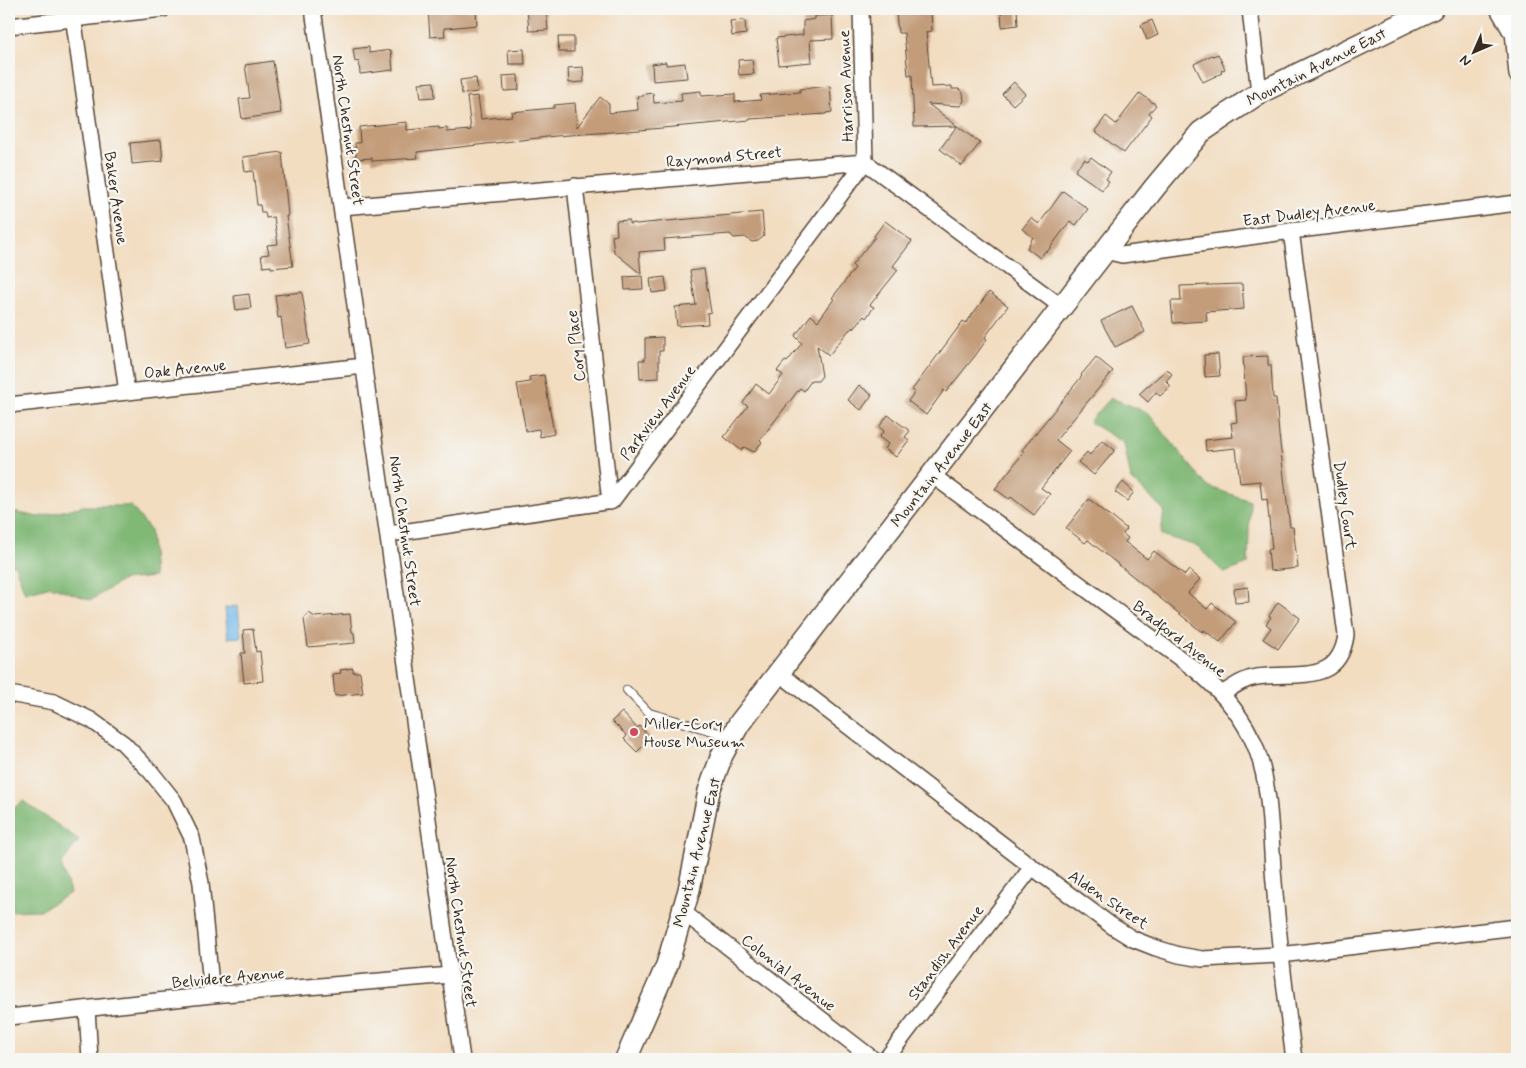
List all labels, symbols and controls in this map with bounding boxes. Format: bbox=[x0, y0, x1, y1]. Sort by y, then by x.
street label: Mountain Avenue East bbox=[1243, 23, 1390, 112]
north arrow bbox=[1448, 28, 1498, 78]
street label: Harrison Avenue bbox=[834, 29, 859, 142]
text: N bbox=[1456, 51, 1475, 70]
street label: North Chestnut Street bbox=[327, 53, 369, 207]
street label: Raymond Street bbox=[665, 142, 784, 173]
street label: Baker Avenue bbox=[99, 150, 133, 247]
street label: East Dudley Avenue bbox=[1242, 195, 1377, 232]
street label: Cory Place bbox=[562, 309, 591, 383]
street label: Oak Avenue bbox=[143, 355, 228, 384]
street label: Parkview Avenue bbox=[615, 361, 701, 465]
street label: Mountain Avenue East bbox=[887, 398, 998, 532]
street label: North Chestnut Street bbox=[384, 454, 426, 608]
street label: Dudley Court bbox=[1328, 460, 1361, 551]
street label: Bradford Avenue bbox=[1127, 596, 1230, 684]
place label: Miller-Cory House Museum bbox=[644, 714, 745, 753]
marker: Miller-Cory House Museum bbox=[628, 726, 640, 738]
street label: Mountain Avenue East bbox=[669, 775, 726, 930]
street label: North Chestnut Street bbox=[440, 855, 482, 1009]
street label: Alden Street bbox=[1064, 866, 1153, 935]
street label: Standish Avenue bbox=[903, 901, 989, 1005]
street label: Colonial Avenue bbox=[737, 930, 840, 1017]
street label: Belvidere Avenue bbox=[171, 963, 285, 994]

